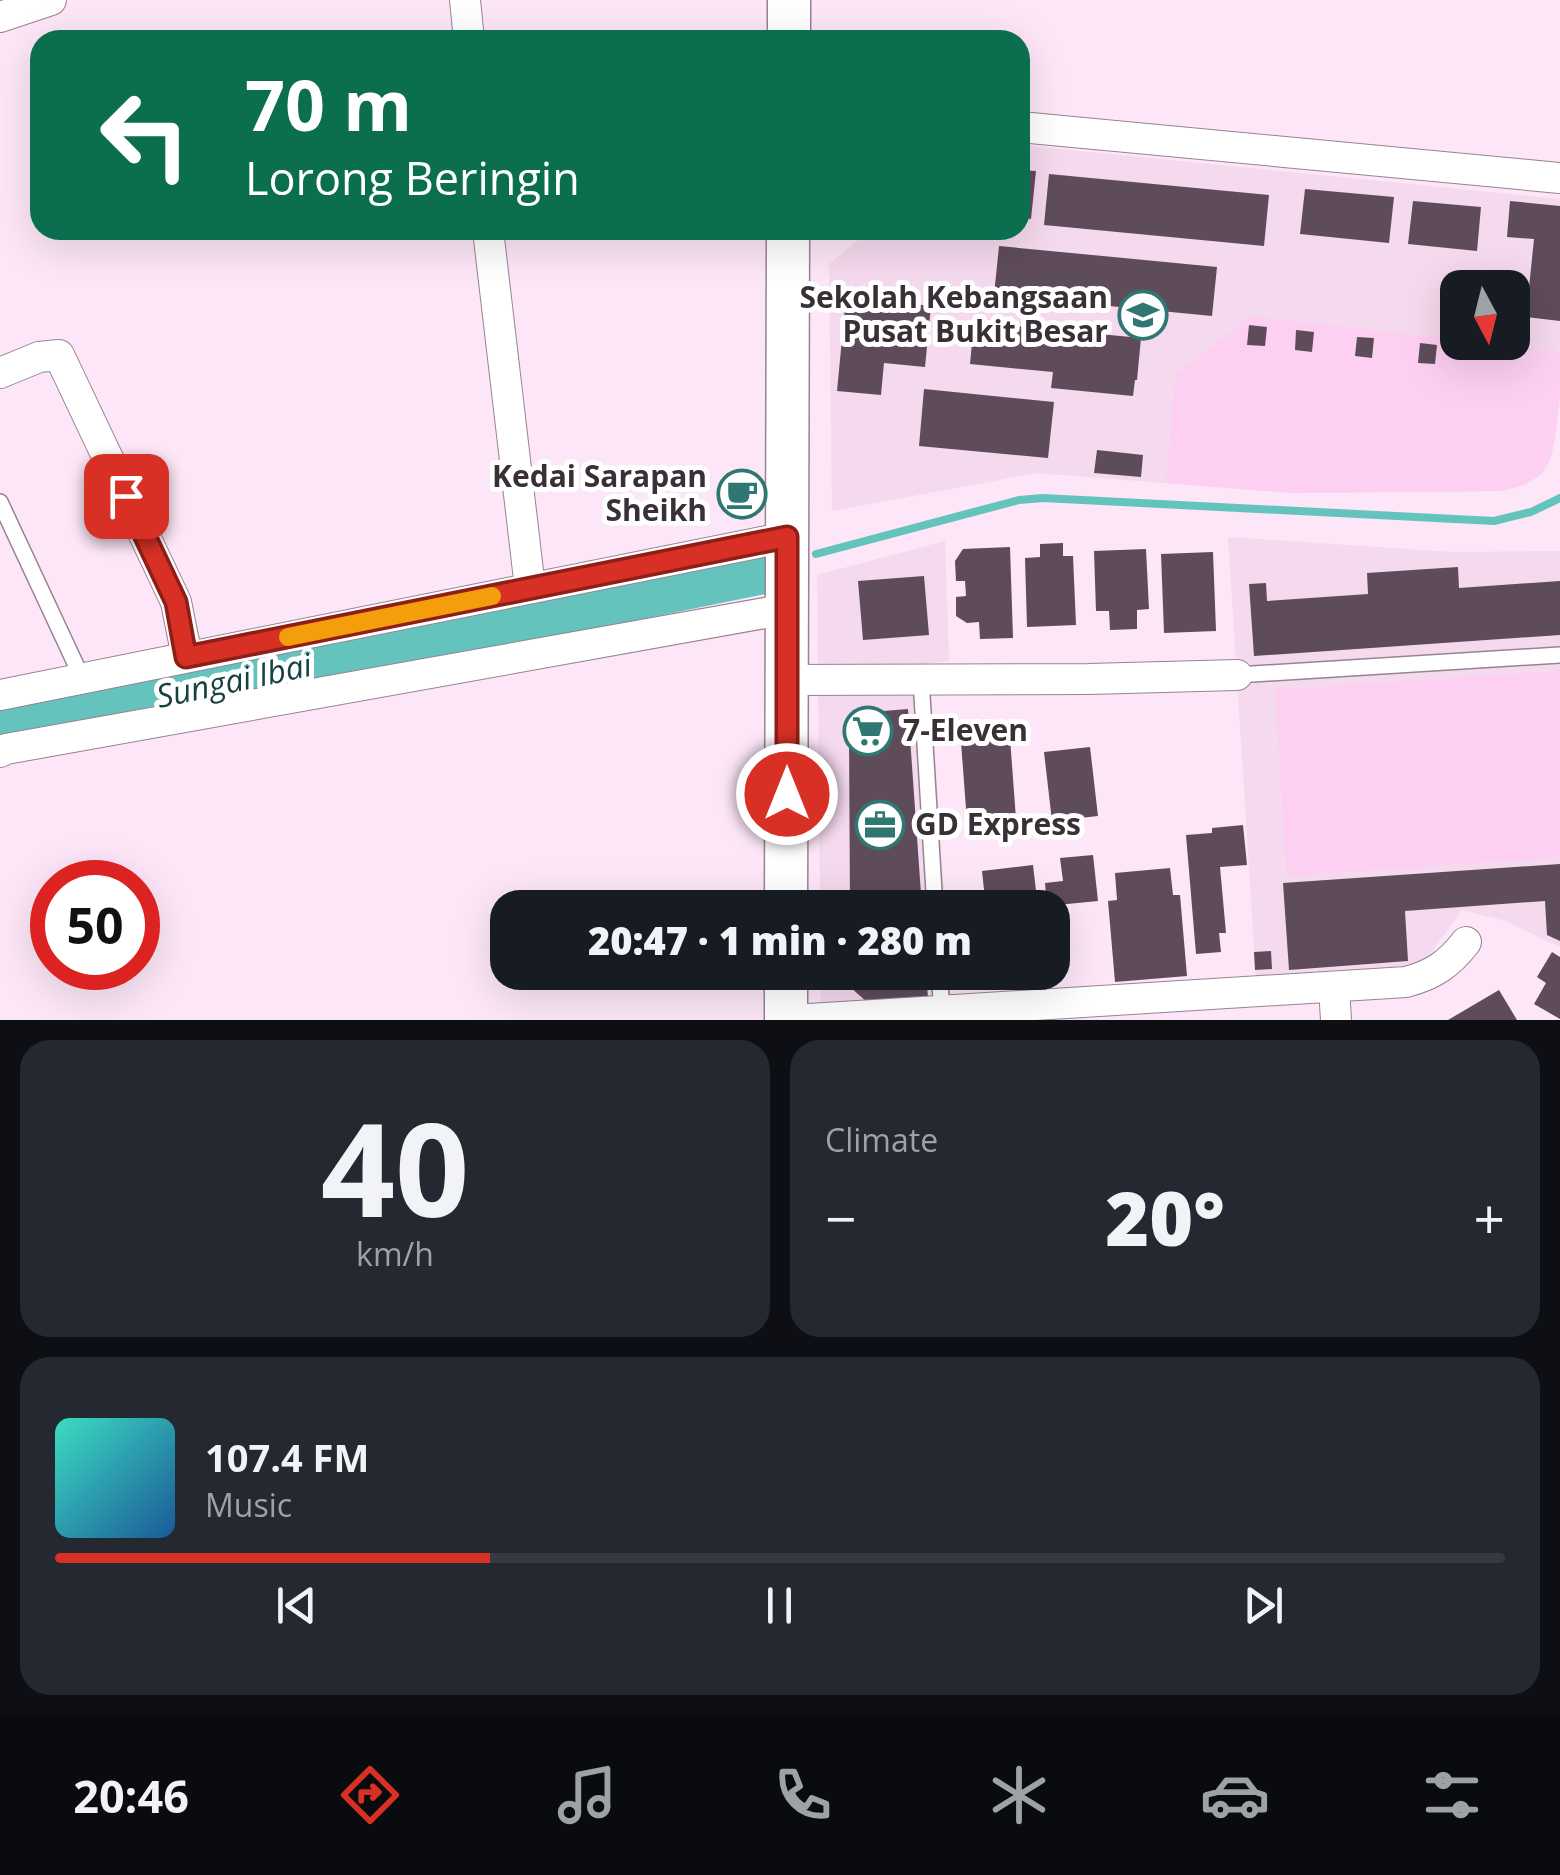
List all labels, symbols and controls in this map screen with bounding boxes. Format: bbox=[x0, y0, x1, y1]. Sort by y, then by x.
text: 70 m bbox=[245, 56, 412, 152]
icon: left bbox=[80, 70, 210, 200]
text: Lorong Beringin bbox=[245, 147, 580, 208]
north arrow bbox=[1440, 270, 1530, 360]
map controls bbox=[1440, 270, 1530, 360]
place label: Sekolah Kebangsaan Pusat Bukit Besar bbox=[800, 276, 1108, 351]
school or university icon: Sekolah Kebangsaan Pusat Bukit Besar bbox=[1117, 289, 1169, 341]
pin bbox=[84, 454, 169, 539]
place label: Kedai Sarapan Sheikh bbox=[492, 455, 707, 530]
cafe icon: Kedai Sarapan Sheikh bbox=[716, 468, 768, 520]
icon: arrive bbox=[99, 469, 154, 524]
water label: Sungai Ibai bbox=[152, 642, 316, 717]
supermarket icon: 7-Eleven bbox=[842, 705, 894, 757]
place label: 7-Eleven bbox=[903, 709, 1028, 750]
position arrow bbox=[735, 742, 839, 846]
office icon: GD Express bbox=[854, 799, 906, 851]
place label: GD Express bbox=[915, 803, 1081, 844]
speed limit sign: 50 bbox=[30, 860, 160, 990]
text: 20:47 · 1 min · 280 m bbox=[588, 914, 972, 966]
text: 40 bbox=[321, 1078, 469, 1255]
text: Climate bbox=[825, 1118, 938, 1161]
text: 20° bbox=[1105, 1166, 1225, 1268]
text: − bbox=[825, 1180, 856, 1255]
text: + bbox=[1474, 1180, 1505, 1255]
text: km/h bbox=[356, 1232, 434, 1275]
text: 107.4 FM bbox=[205, 1431, 369, 1483]
text: Music bbox=[205, 1483, 292, 1526]
icon: previous bbox=[269, 1578, 324, 1633]
icon: pause bbox=[752, 1578, 807, 1633]
icon: next bbox=[1236, 1578, 1291, 1633]
icon: directions bbox=[335, 1760, 405, 1830]
icon: music bbox=[552, 1760, 622, 1830]
icon: phone bbox=[768, 1760, 838, 1830]
icon: climate bbox=[984, 1760, 1054, 1830]
icon: car bbox=[1200, 1760, 1270, 1830]
icon: filters bbox=[1417, 1760, 1487, 1830]
text: 20:46 bbox=[73, 1765, 189, 1826]

